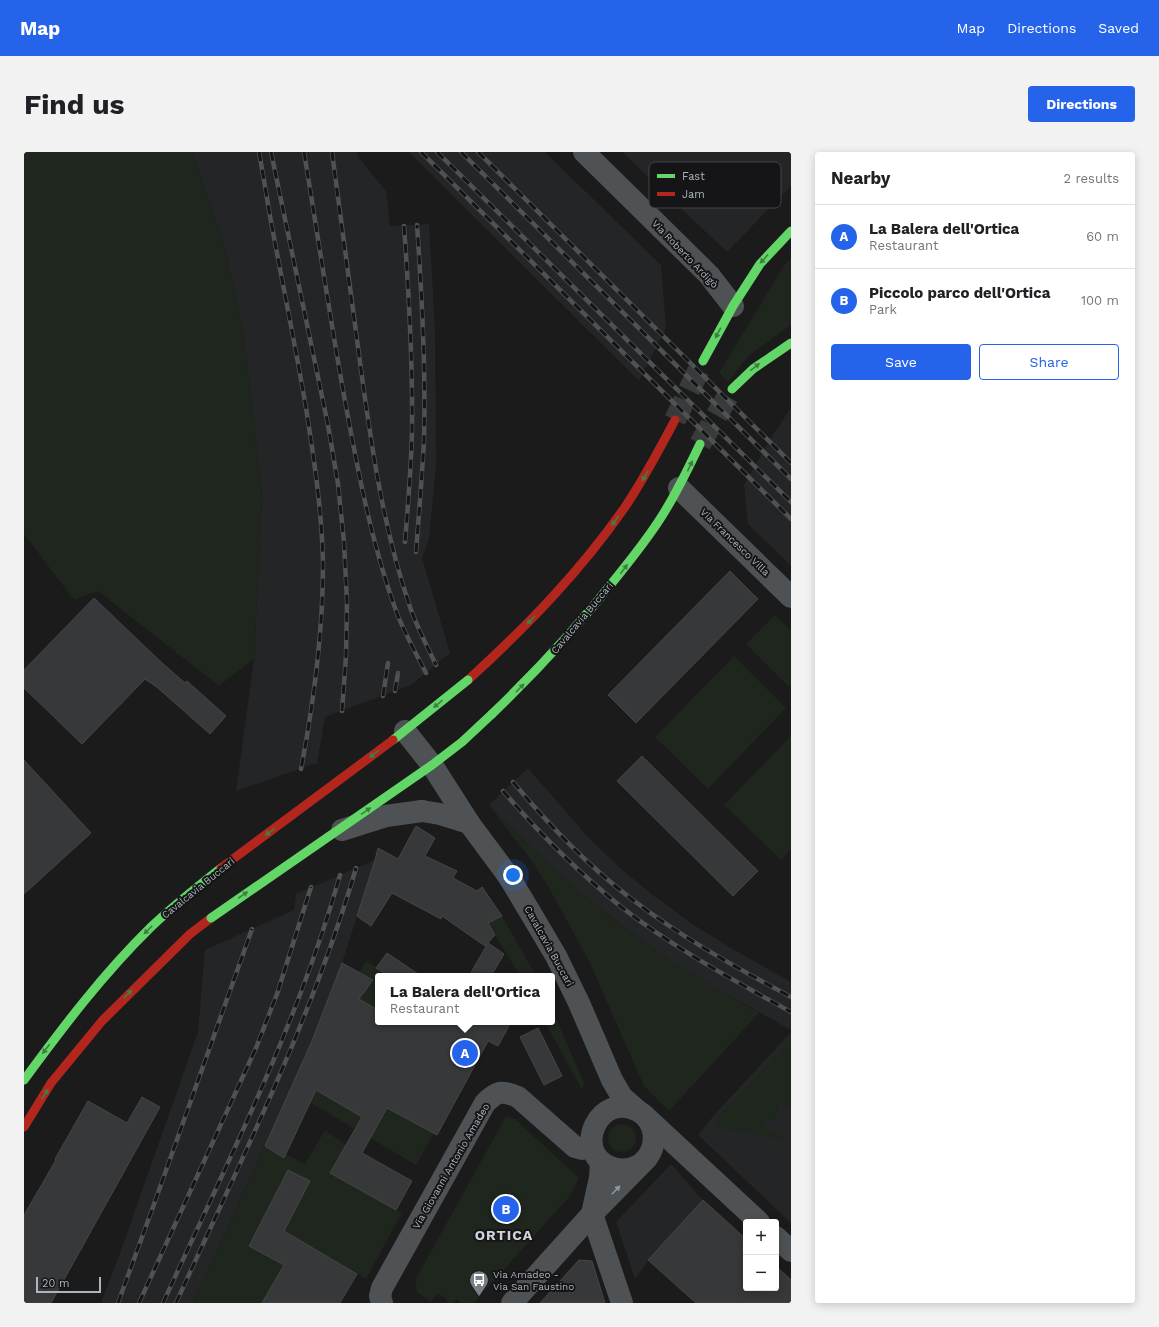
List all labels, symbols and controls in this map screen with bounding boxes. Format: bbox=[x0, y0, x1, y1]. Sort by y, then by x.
text: Map bbox=[20, 17, 60, 40]
text: Map bbox=[957, 20, 985, 36]
text: Directions bbox=[1007, 20, 1076, 36]
text: Saved bbox=[1098, 20, 1139, 36]
button: Directions bbox=[1028, 86, 1135, 122]
text: Find us bbox=[24, 88, 124, 121]
legend bbox=[649, 162, 781, 208]
text: Nearby bbox=[831, 168, 890, 188]
text: Fast bbox=[682, 170, 705, 183]
text: 2 results bbox=[1064, 171, 1119, 186]
text: Jam bbox=[682, 188, 705, 201]
street label: Via Roberto Ardigò bbox=[650, 218, 720, 290]
text: La Balera dell'Ortica bbox=[869, 220, 1019, 238]
text: A bbox=[840, 229, 848, 244]
text: 60 m bbox=[1086, 229, 1119, 244]
text: Restaurant bbox=[869, 238, 939, 253]
one-way arrow bbox=[760, 254, 769, 264]
text: Piccolo parco dell'Ortica bbox=[869, 284, 1050, 302]
text: B bbox=[840, 293, 848, 308]
text: 100 m bbox=[1081, 293, 1119, 308]
text: Park bbox=[869, 302, 897, 317]
one-way arrow bbox=[715, 328, 722, 339]
button: Save bbox=[831, 344, 971, 380]
button: Share bbox=[979, 344, 1119, 380]
one-way arrow bbox=[749, 362, 760, 371]
one-way arrow bbox=[687, 460, 693, 471]
one-way arrow bbox=[641, 470, 648, 482]
street label: Via Francesco Villa bbox=[698, 506, 772, 578]
one-way arrow bbox=[611, 516, 619, 526]
one-way arrow bbox=[619, 563, 628, 574]
street label: Cavalcavia Buccari bbox=[549, 580, 615, 656]
one-way arrow bbox=[526, 615, 536, 625]
one-way arrow bbox=[515, 683, 525, 693]
one-way arrow bbox=[432, 700, 443, 709]
one-way arrow bbox=[368, 750, 379, 758]
one-way arrow bbox=[360, 807, 371, 815]
one-way arrow bbox=[264, 828, 275, 836]
street label: Cavalcavia Buccari bbox=[159, 855, 237, 921]
your location bbox=[503, 865, 523, 885]
one-way arrow bbox=[238, 892, 248, 900]
street label: Cavalcavia Buccari bbox=[522, 904, 576, 988]
one-way arrow bbox=[144, 925, 153, 935]
popup bbox=[375, 973, 555, 1025]
text: La Balera dell'Ortica bbox=[390, 983, 540, 1001]
one-way arrow bbox=[123, 989, 133, 999]
text: Restaurant bbox=[390, 1001, 459, 1016]
pin: A bbox=[452, 1038, 478, 1068]
one-way arrow bbox=[42, 1044, 50, 1054]
one-way arrow bbox=[41, 1088, 48, 1099]
street label: Via Giovanni Antonio Amadeo bbox=[410, 1101, 492, 1231]
one-way arrow bbox=[611, 1185, 621, 1195]
pin: B bbox=[493, 1194, 519, 1224]
map controls bbox=[743, 1219, 779, 1291]
button: + bbox=[743, 1219, 779, 1255]
district label: ORTICA bbox=[475, 1227, 533, 1243]
button: − bbox=[743, 1255, 779, 1291]
bus stop icon: Via Amadeo - Via San Faustino bbox=[468, 1269, 490, 1297]
place label: Via Amadeo - Via San Faustino bbox=[493, 1269, 574, 1292]
scale bar bbox=[36, 1275, 101, 1294]
text: 20 m bbox=[42, 1277, 70, 1290]

